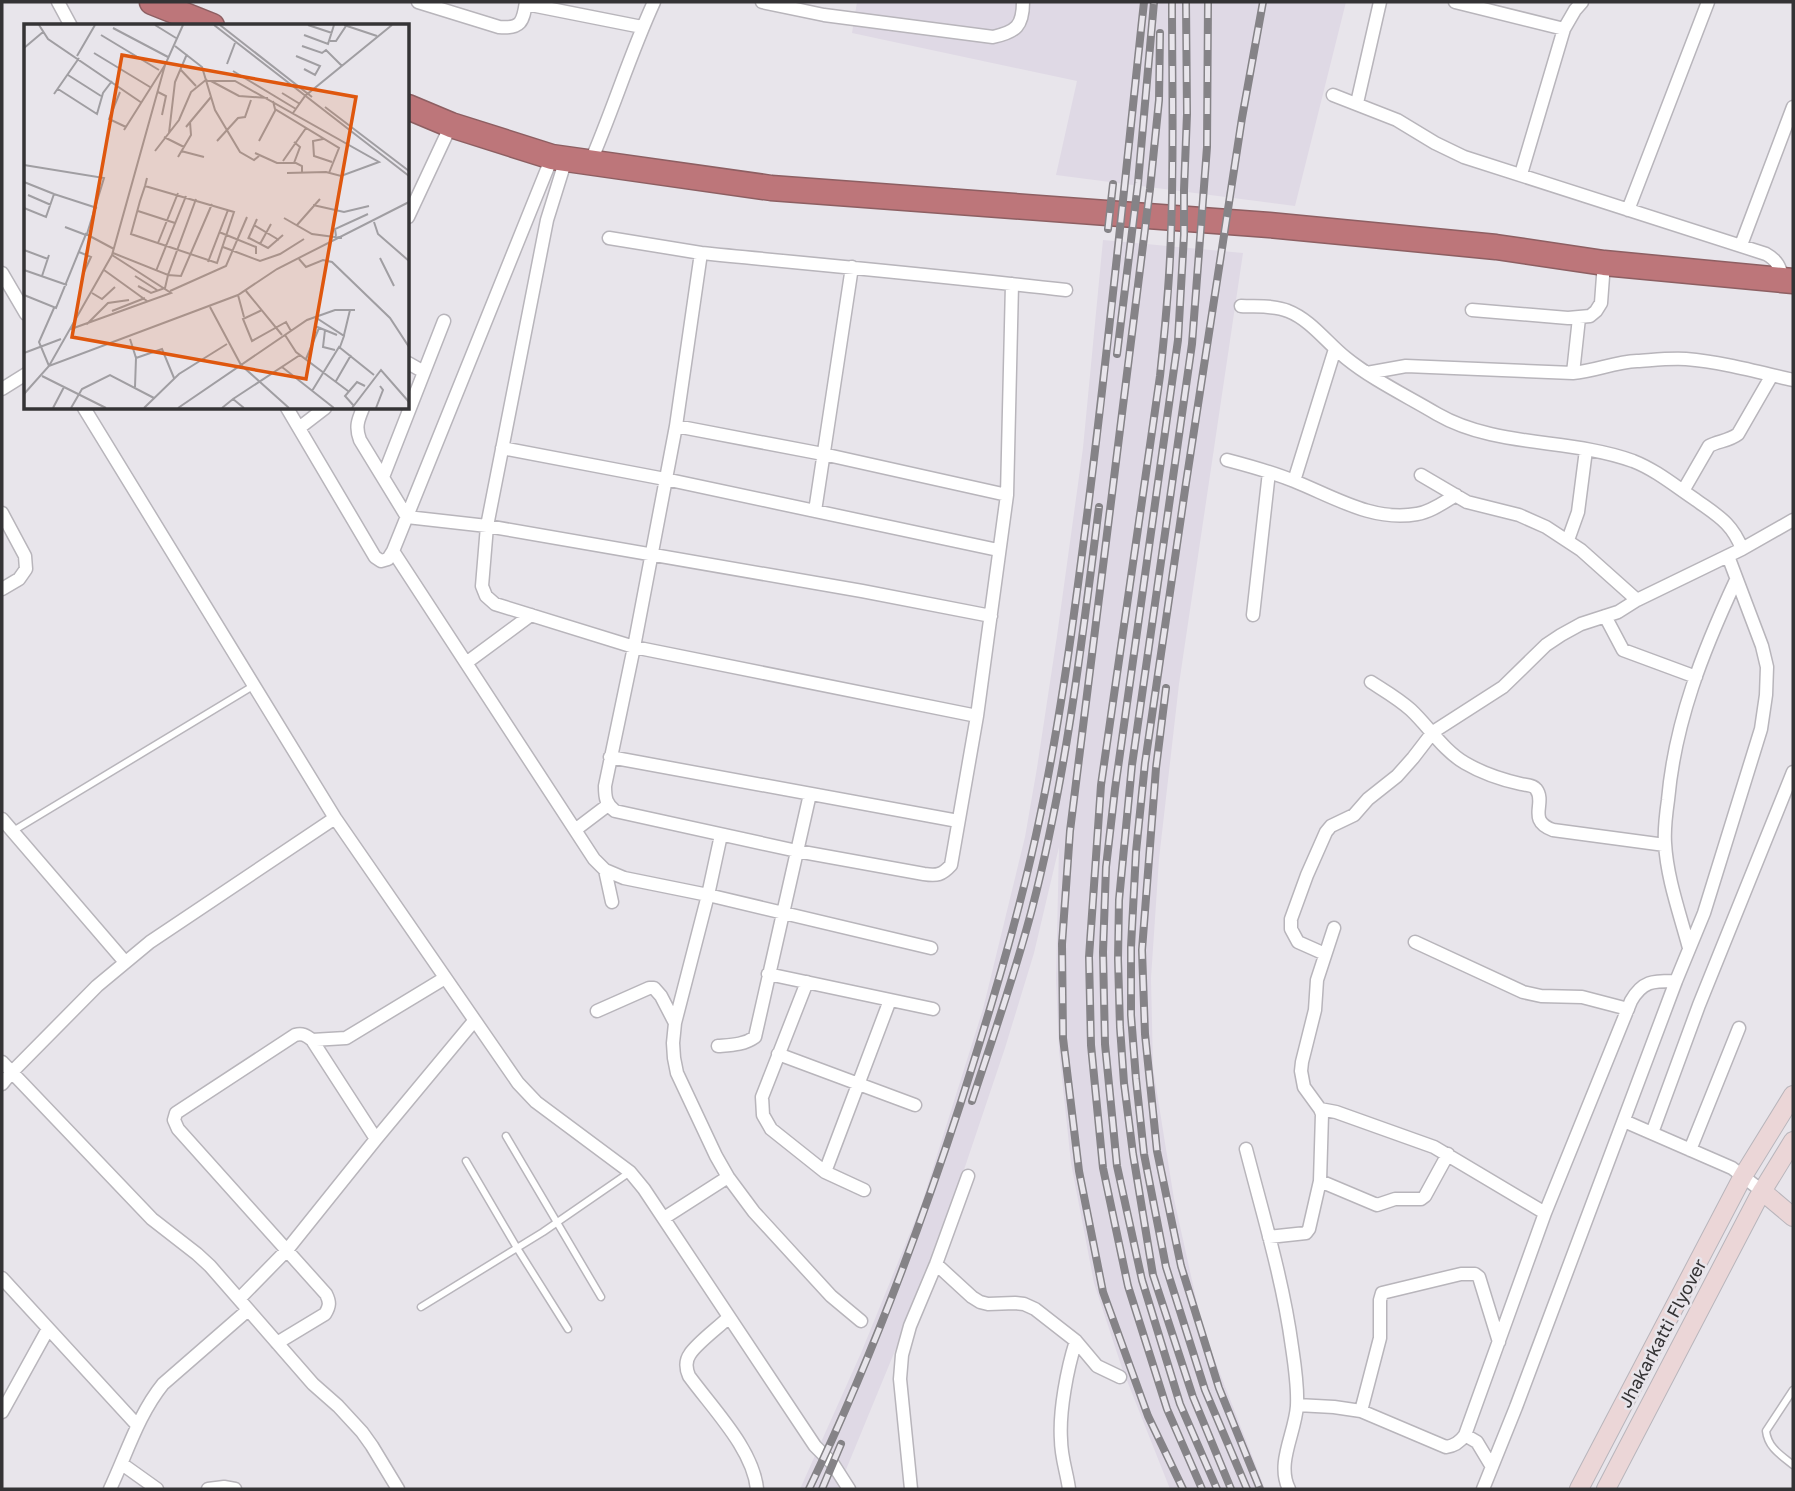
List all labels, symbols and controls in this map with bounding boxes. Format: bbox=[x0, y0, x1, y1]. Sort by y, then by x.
inset map bbox=[24, 24, 410, 410]
street label: Jhakarkatti Flyover bbox=[1613, 1255, 1711, 1411]

